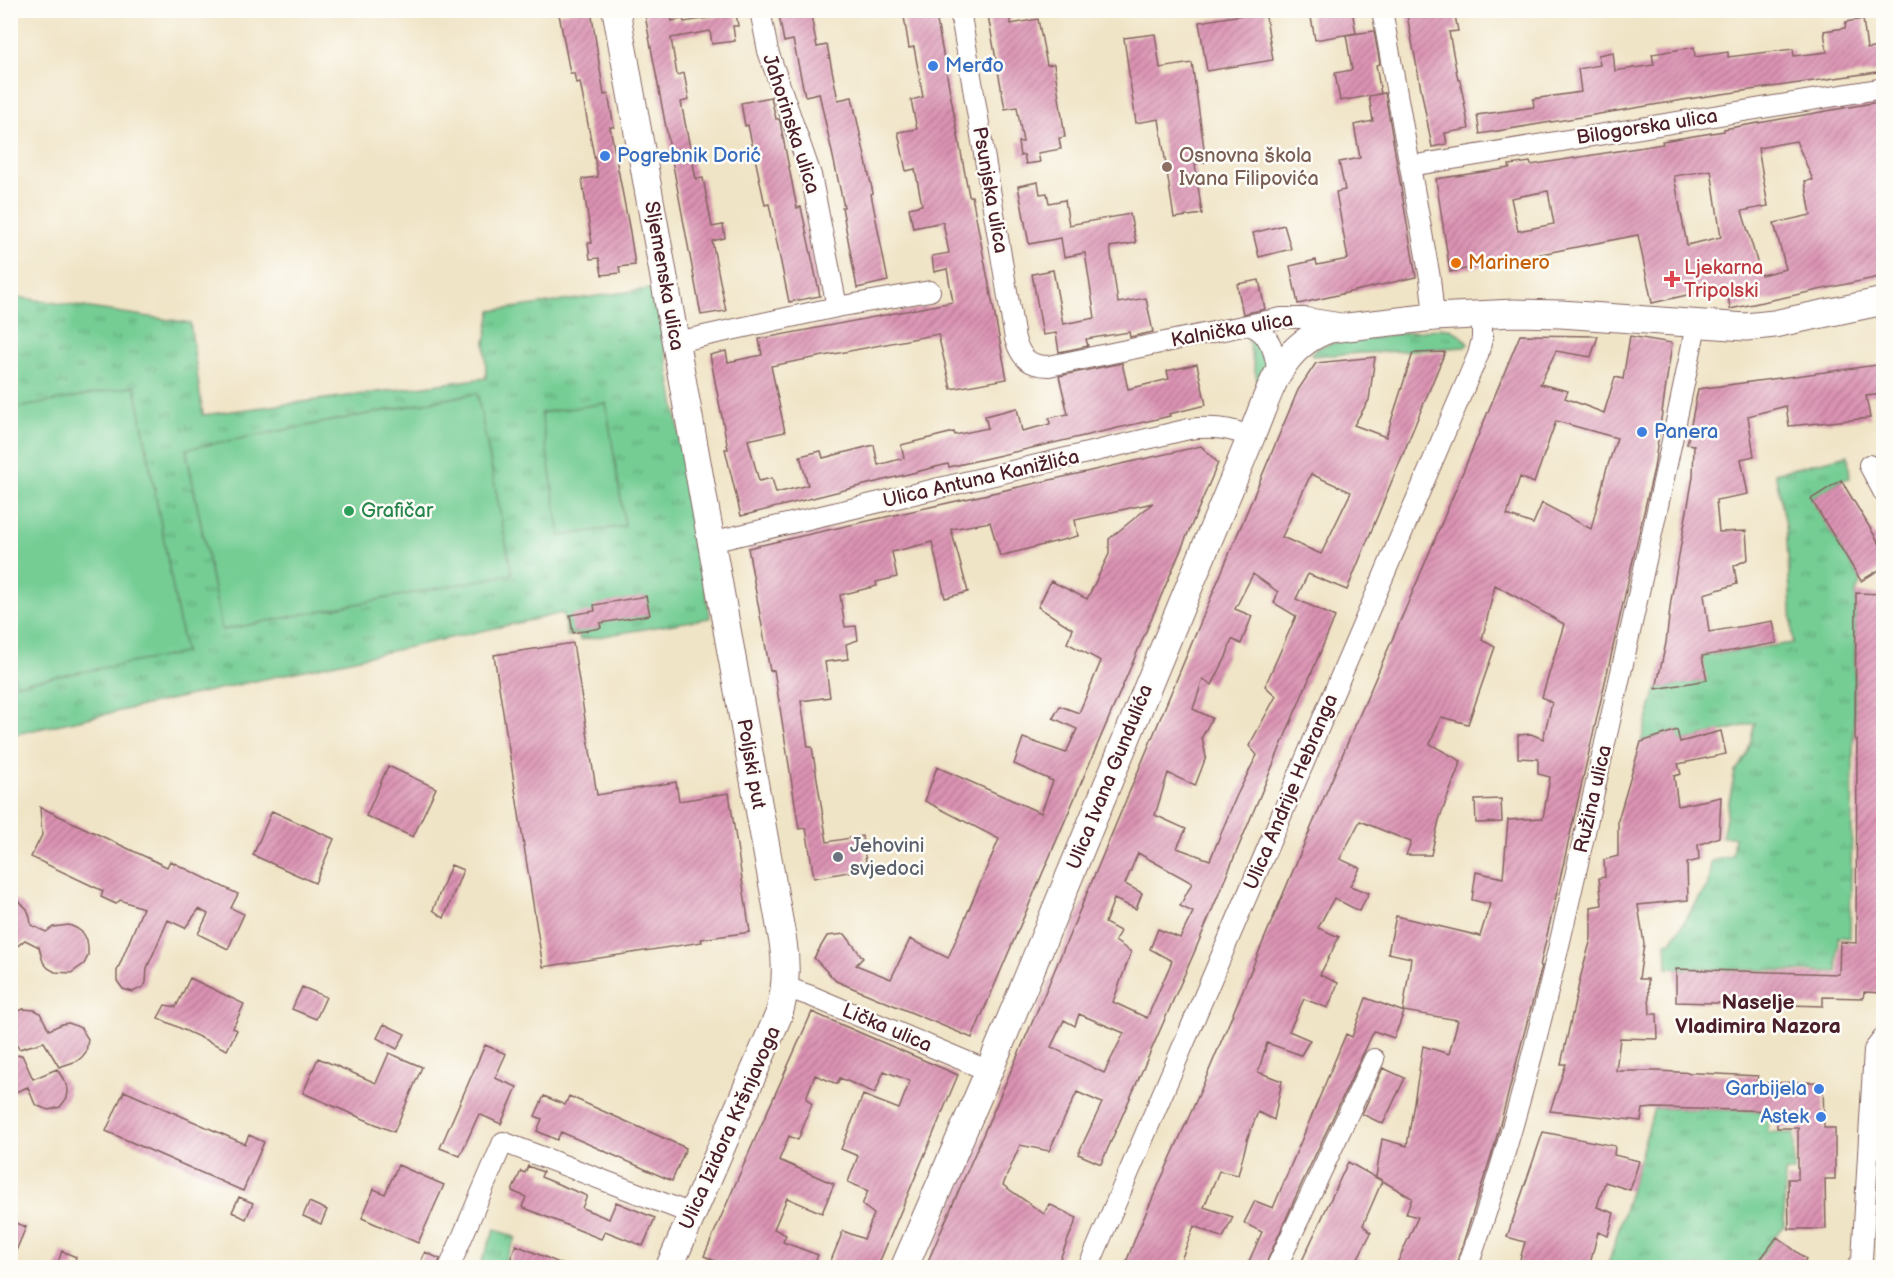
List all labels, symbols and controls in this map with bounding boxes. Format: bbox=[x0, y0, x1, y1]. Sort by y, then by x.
street label: Jahorinska ulica bbox=[757, 51, 825, 197]
place label: Merđo bbox=[945, 54, 1004, 78]
marker: Merđo bbox=[926, 59, 940, 73]
street label: Bilogorska ulica bbox=[1575, 104, 1719, 150]
street label: Psunjska ulica bbox=[967, 125, 1013, 255]
place label: Pogrebnik Dorić bbox=[617, 144, 761, 168]
place label: Osnovna škola Ivana Filipovića bbox=[1179, 144, 1319, 191]
marker: Pogrebnik Dorić bbox=[598, 149, 612, 163]
marker: Osnovna škola Ivana Filipovića bbox=[1160, 160, 1174, 174]
street label: Sljemenska ulica bbox=[639, 199, 689, 353]
place label: Marinero bbox=[1468, 251, 1550, 275]
marker: Marinero bbox=[1449, 256, 1463, 270]
place label: Ljekarna Tripolski bbox=[1684, 256, 1763, 303]
marker: Ljekarna Tripolski bbox=[1665, 272, 1679, 286]
street label: Kalnička ulica bbox=[1169, 307, 1295, 353]
place label: Panera bbox=[1654, 420, 1718, 444]
marker: Panera bbox=[1635, 425, 1649, 439]
street label: Ulica Antuna Kanižlića bbox=[880, 445, 1082, 513]
place label: Grafičar bbox=[361, 499, 434, 523]
marker: Grafičar bbox=[342, 504, 356, 518]
street label: Ulica Ivana Gundulića bbox=[1062, 681, 1158, 873]
street label: Ulica Andrije Hebranga bbox=[1239, 691, 1343, 893]
street label: Poljski put bbox=[731, 717, 771, 811]
street label: Ružina ulica bbox=[1569, 743, 1617, 855]
place label: Jehovini svjedoci bbox=[850, 834, 924, 881]
marker: Jehovini svjedoci bbox=[831, 850, 845, 864]
district label: Naselje Vladimira Nazora bbox=[1675, 990, 1841, 1039]
street label: Lička ulica bbox=[838, 998, 936, 1058]
street label: Ulica Izidora Kršnjavoga bbox=[674, 1023, 786, 1233]
place label: Garbijela bbox=[1725, 1077, 1807, 1101]
marker: Garbijela bbox=[1812, 1082, 1826, 1096]
place label: Astek bbox=[1760, 1105, 1809, 1129]
marker: Astek bbox=[1814, 1110, 1828, 1124]

